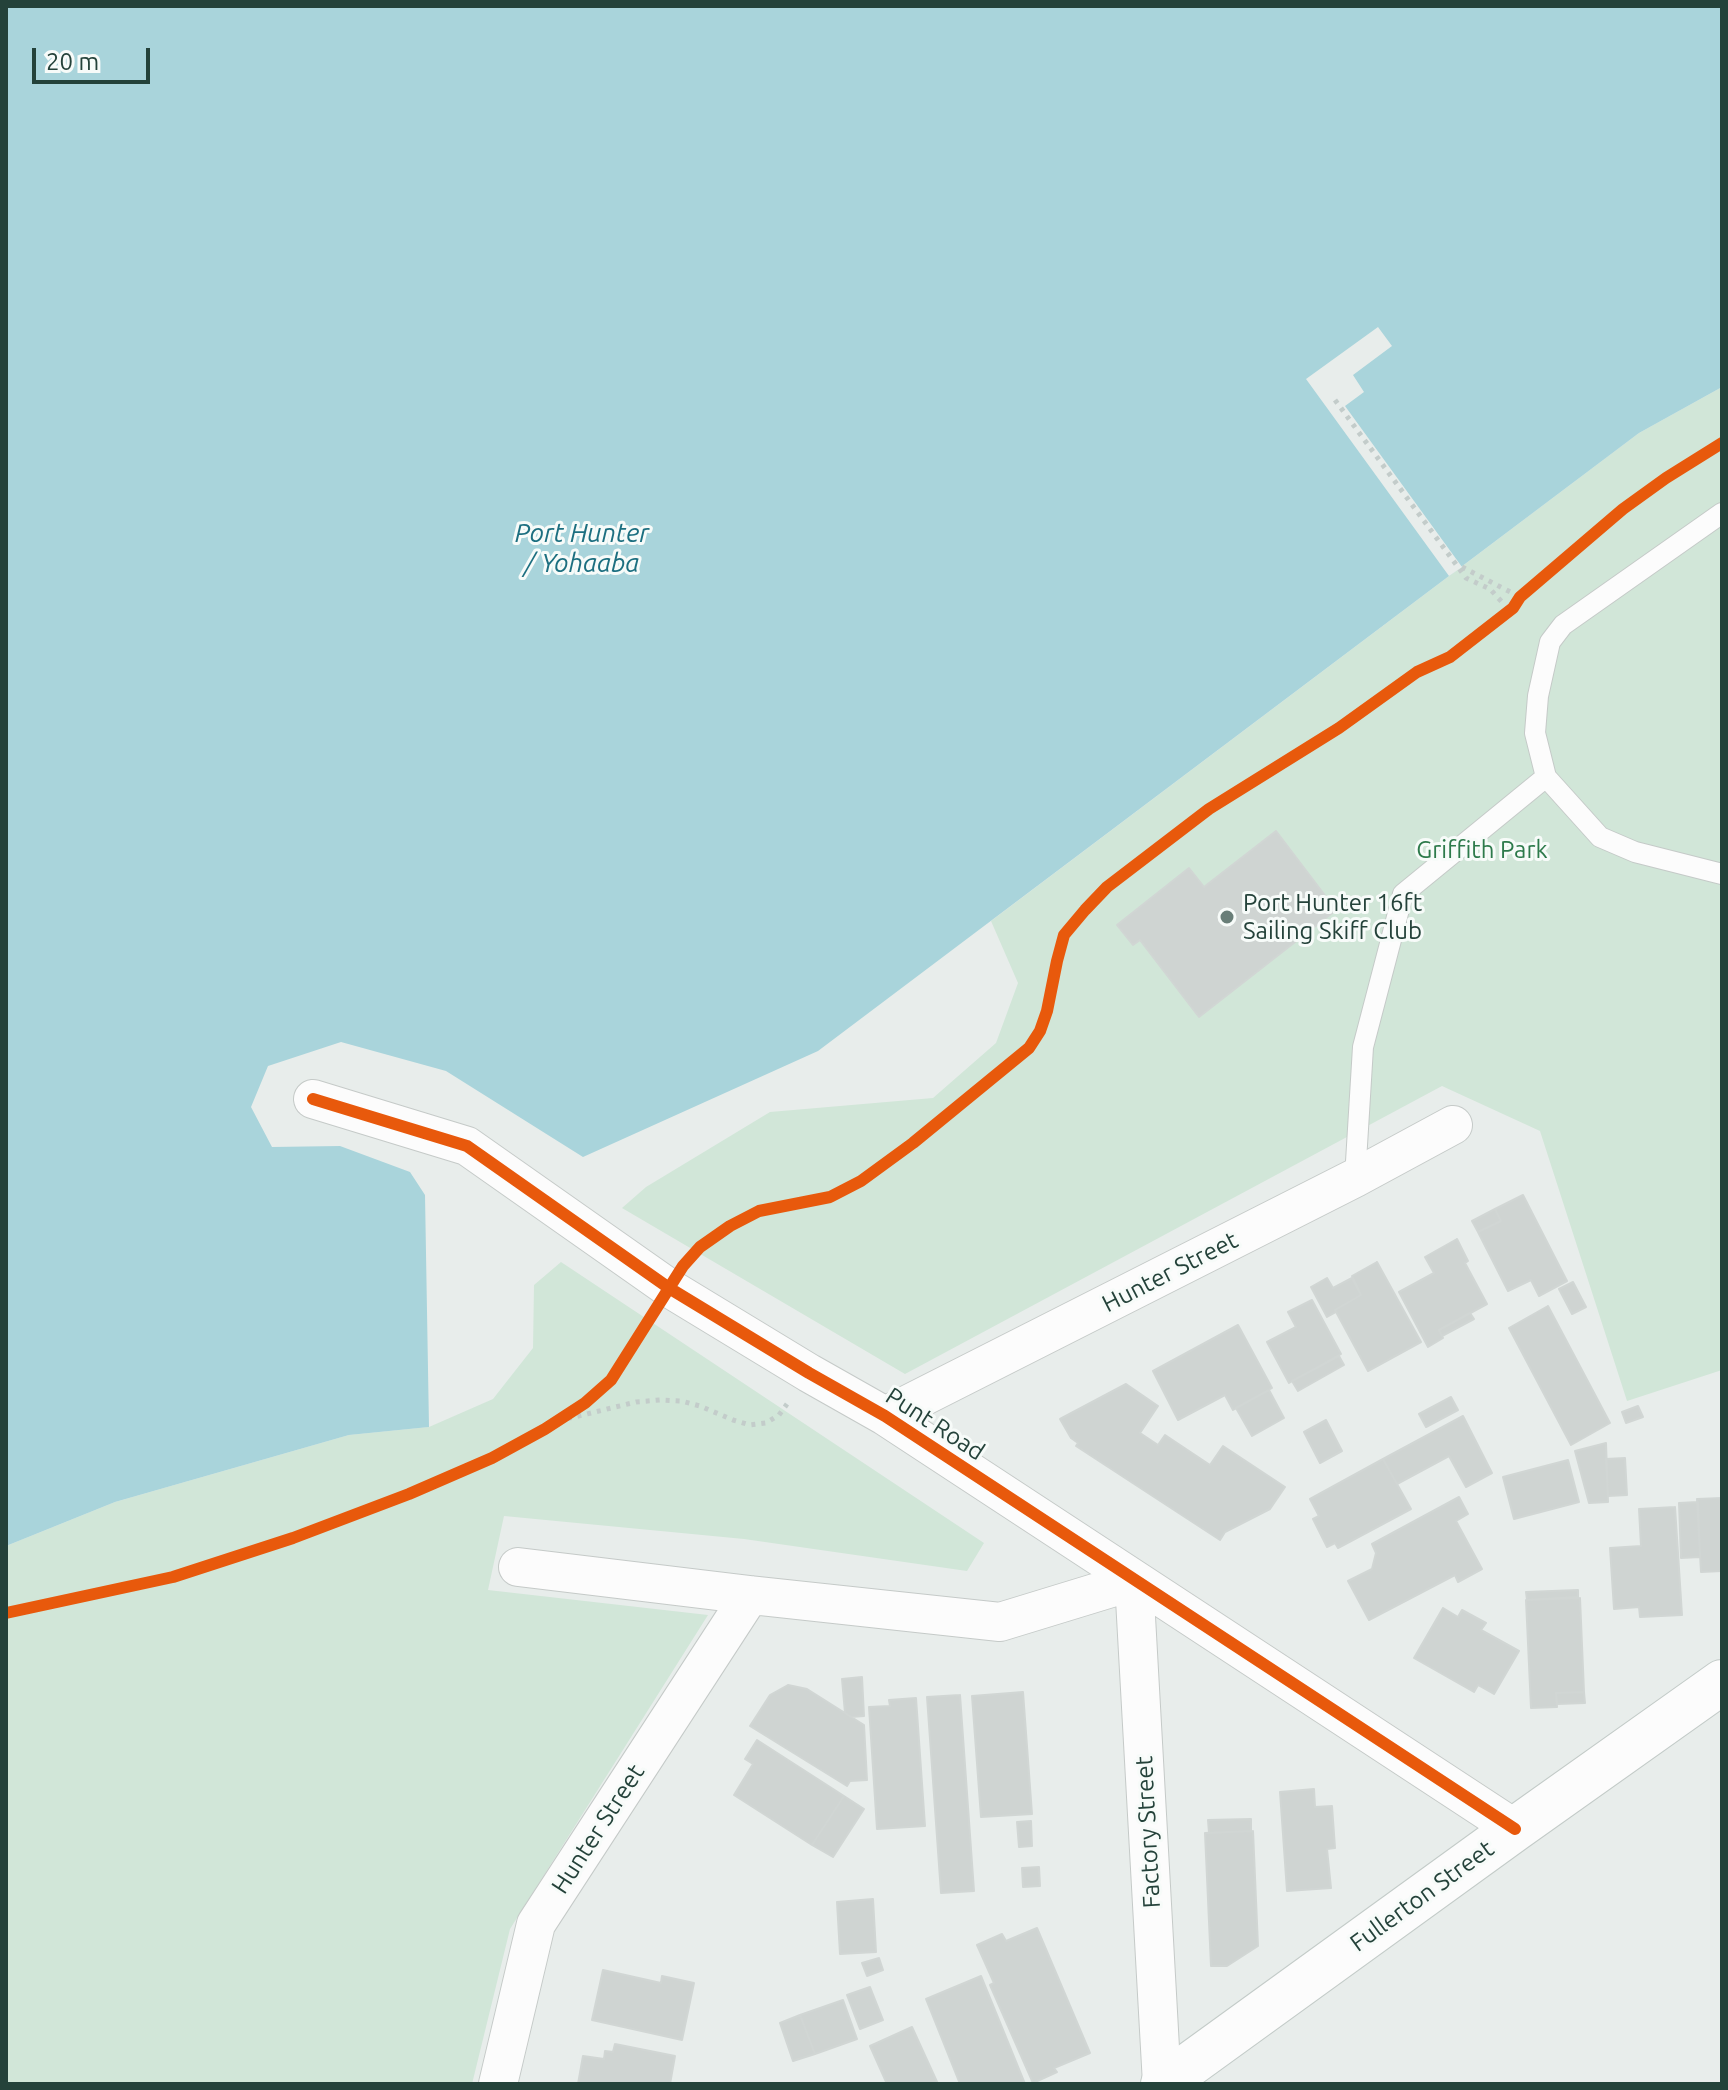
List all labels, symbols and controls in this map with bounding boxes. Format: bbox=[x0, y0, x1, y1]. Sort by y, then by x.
scale bar bbox=[36, 32, 154, 82]
text: 20 m bbox=[46, 48, 99, 75]
water label: Port Hunter / Yohaaba bbox=[515, 517, 649, 578]
park label: Griffith Park bbox=[1416, 836, 1548, 864]
place label: Port Hunter 16ft Sailing Skiff Club bbox=[1243, 889, 1422, 945]
marker: Port Hunter 16ft Sailing Skiff Club bbox=[1218, 908, 1236, 926]
street label: Hunter Street bbox=[1097, 1225, 1243, 1319]
street label: Punt Road bbox=[880, 1381, 990, 1467]
street label: Factory Street bbox=[1130, 1755, 1166, 1909]
street label: Hunter Street bbox=[546, 1759, 650, 1899]
street label: Fullerton Street bbox=[1345, 1834, 1499, 1958]

